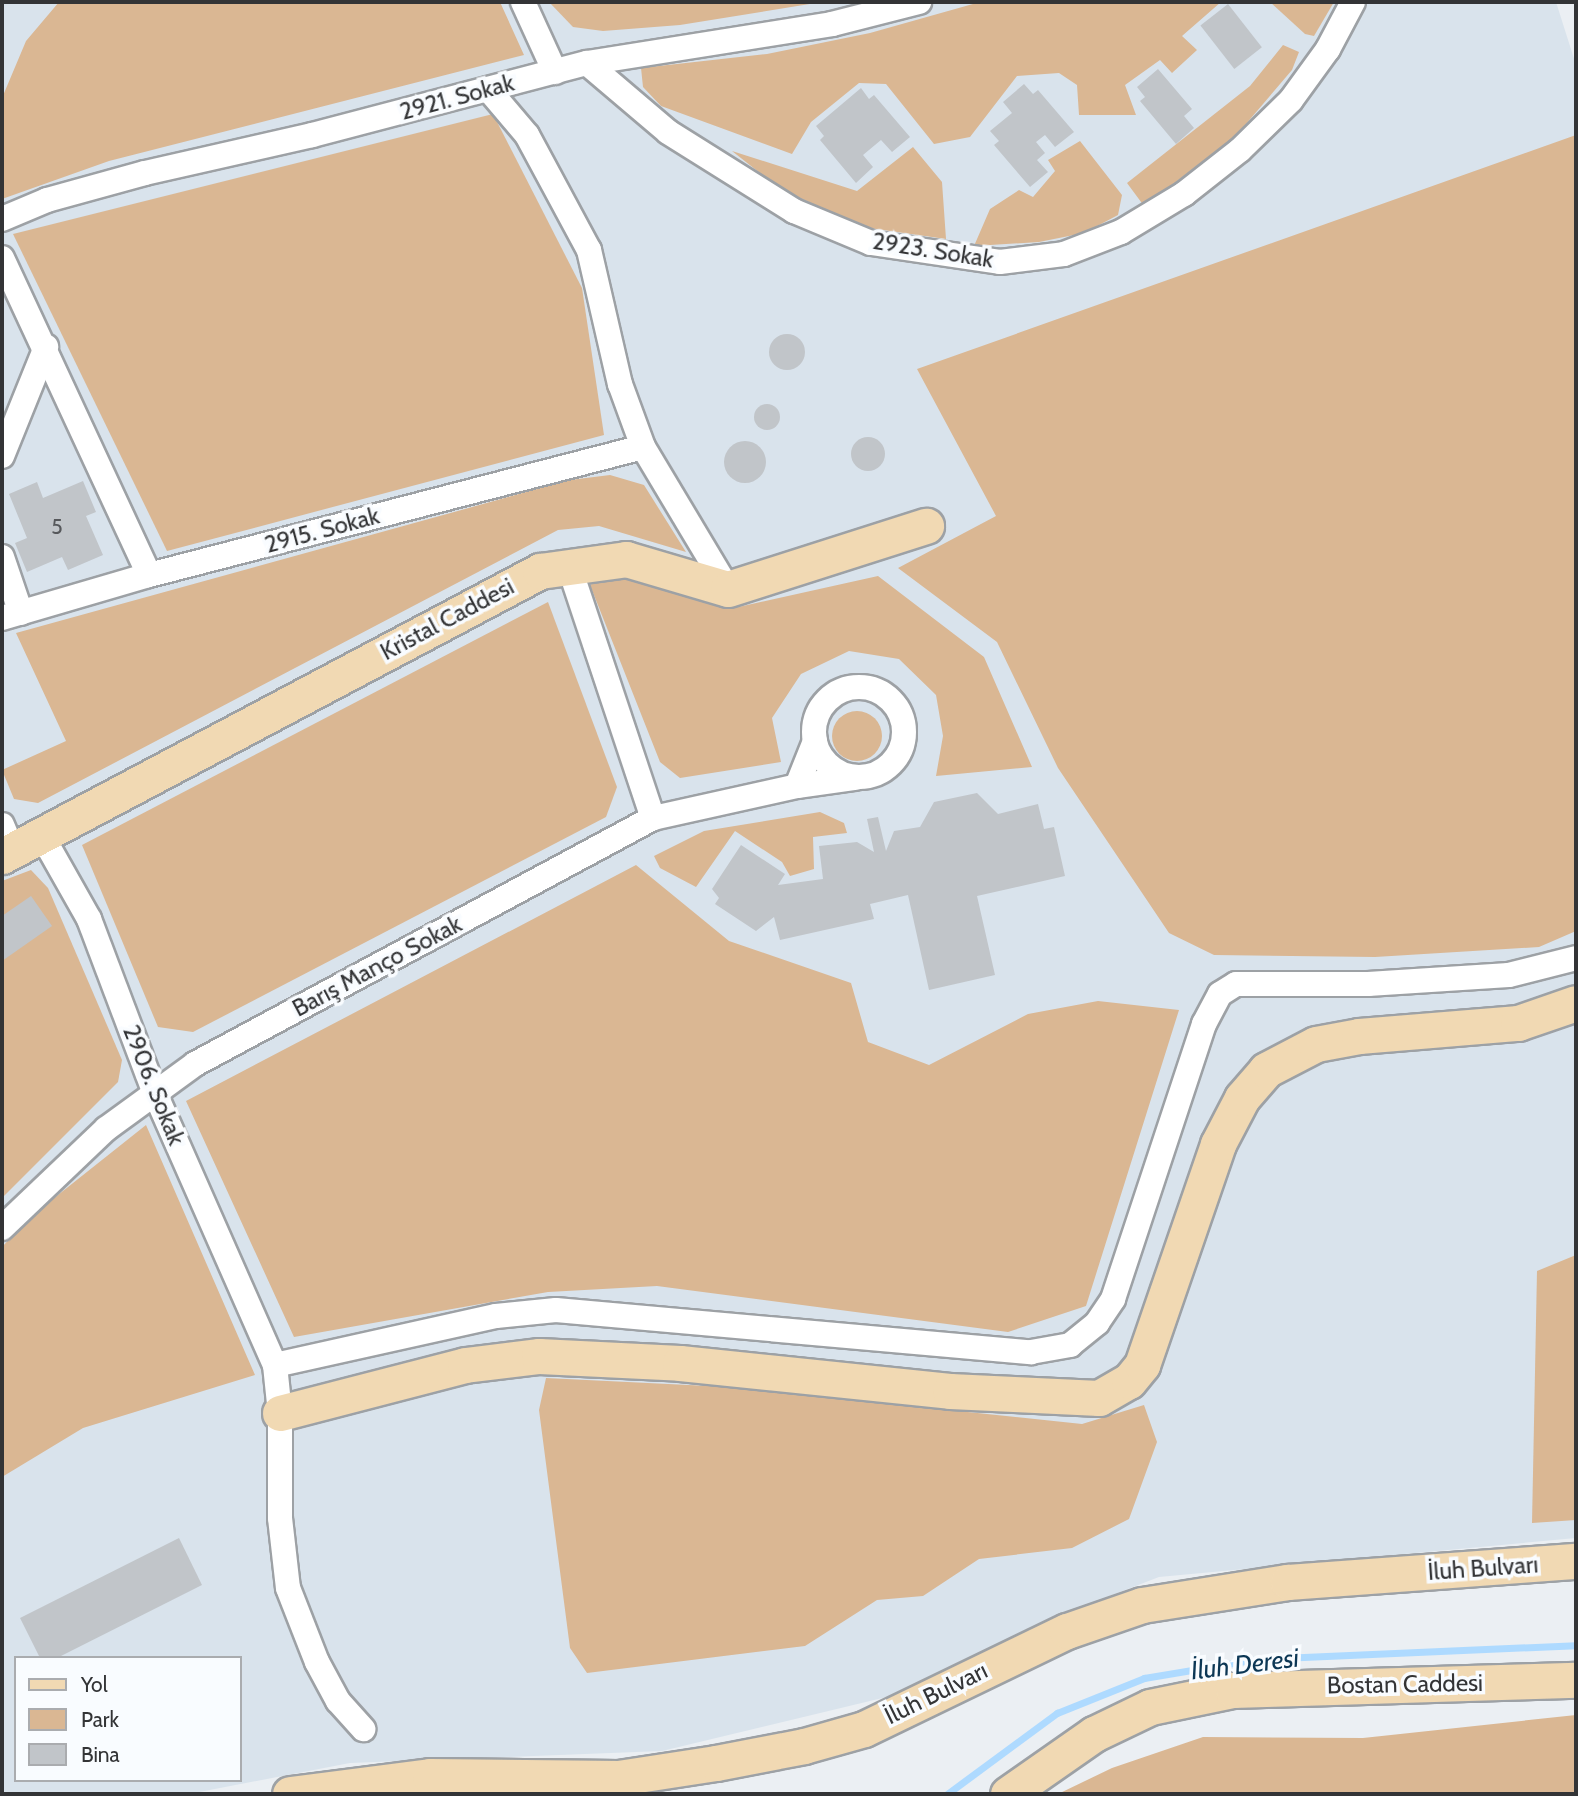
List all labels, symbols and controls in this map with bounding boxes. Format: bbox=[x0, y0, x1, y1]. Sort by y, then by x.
street label: 2921. Sokak bbox=[397, 68, 517, 126]
street label: 2923. Sokak bbox=[870, 226, 996, 274]
street label: 2915. Sokak bbox=[262, 501, 382, 559]
house number: 5 bbox=[51, 514, 63, 540]
street label: Kristal Caddesi bbox=[375, 572, 519, 666]
street label: Barış Manço Sokak bbox=[287, 909, 467, 1023]
street label: 2906. Sokak bbox=[117, 1021, 191, 1149]
street label: İluh Bulvarı bbox=[1427, 1550, 1539, 1586]
water label: İluh Deresi bbox=[1189, 1643, 1301, 1687]
legend bbox=[14, 1656, 242, 1782]
street label: İluh Bulvarı bbox=[880, 1656, 992, 1730]
street label: Bostan Caddesi bbox=[1327, 1668, 1483, 1700]
text: Yol bbox=[81, 1672, 108, 1697]
text: Park bbox=[81, 1707, 119, 1732]
text: Bina bbox=[81, 1742, 120, 1767]

